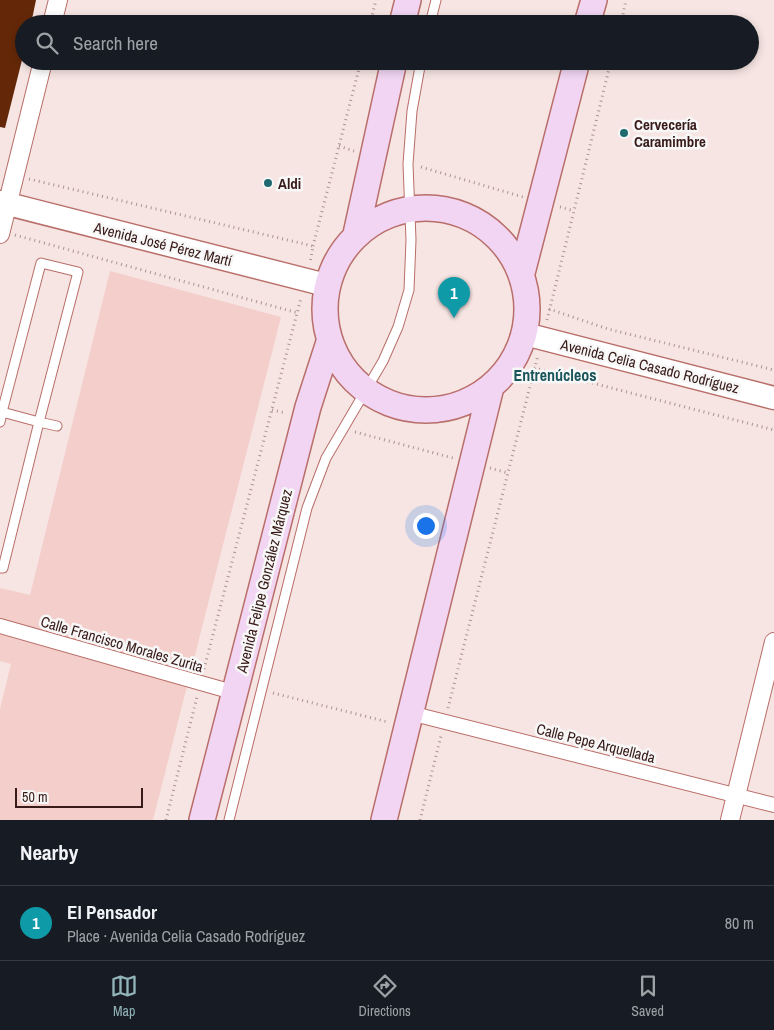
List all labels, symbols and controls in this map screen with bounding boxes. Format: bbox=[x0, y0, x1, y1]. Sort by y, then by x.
search box bbox=[15, 15, 759, 70]
icon: search bbox=[33, 29, 61, 57]
text: Search here bbox=[73, 30, 158, 56]
place label: Cervecería Caramimbre bbox=[634, 114, 706, 152]
marker: Cervecería Caramimbre bbox=[618, 127, 630, 139]
place label: Aldi bbox=[278, 173, 301, 194]
marker: Aldi bbox=[262, 177, 274, 189]
street label: Avenida José Pérez Martí bbox=[91, 216, 235, 271]
pin: 1 bbox=[438, 277, 470, 318]
street label: Avenida Celia Casado Rodríguez bbox=[558, 333, 741, 398]
district label: Entrenúcleos bbox=[513, 364, 597, 386]
street label: Avenida Felipe González Márquez bbox=[231, 487, 297, 676]
your location bbox=[413, 513, 439, 539]
street label: Calle Francisco Morales Zurita bbox=[38, 611, 206, 677]
street label: Calle Pepe Arquellada bbox=[534, 718, 658, 768]
scale bar bbox=[15, 785, 142, 808]
text: 50 m bbox=[22, 788, 48, 806]
text: Nearby bbox=[20, 838, 78, 867]
text: El Pensador bbox=[67, 899, 157, 925]
text: 1 bbox=[32, 912, 40, 934]
text: 80 m bbox=[725, 912, 754, 934]
text: Place · Avenida Celia Casado Rodríguez bbox=[67, 925, 305, 947]
tab: Map bbox=[110, 972, 138, 1020]
tab: Directions bbox=[359, 972, 411, 1020]
tab: Saved bbox=[631, 972, 664, 1020]

